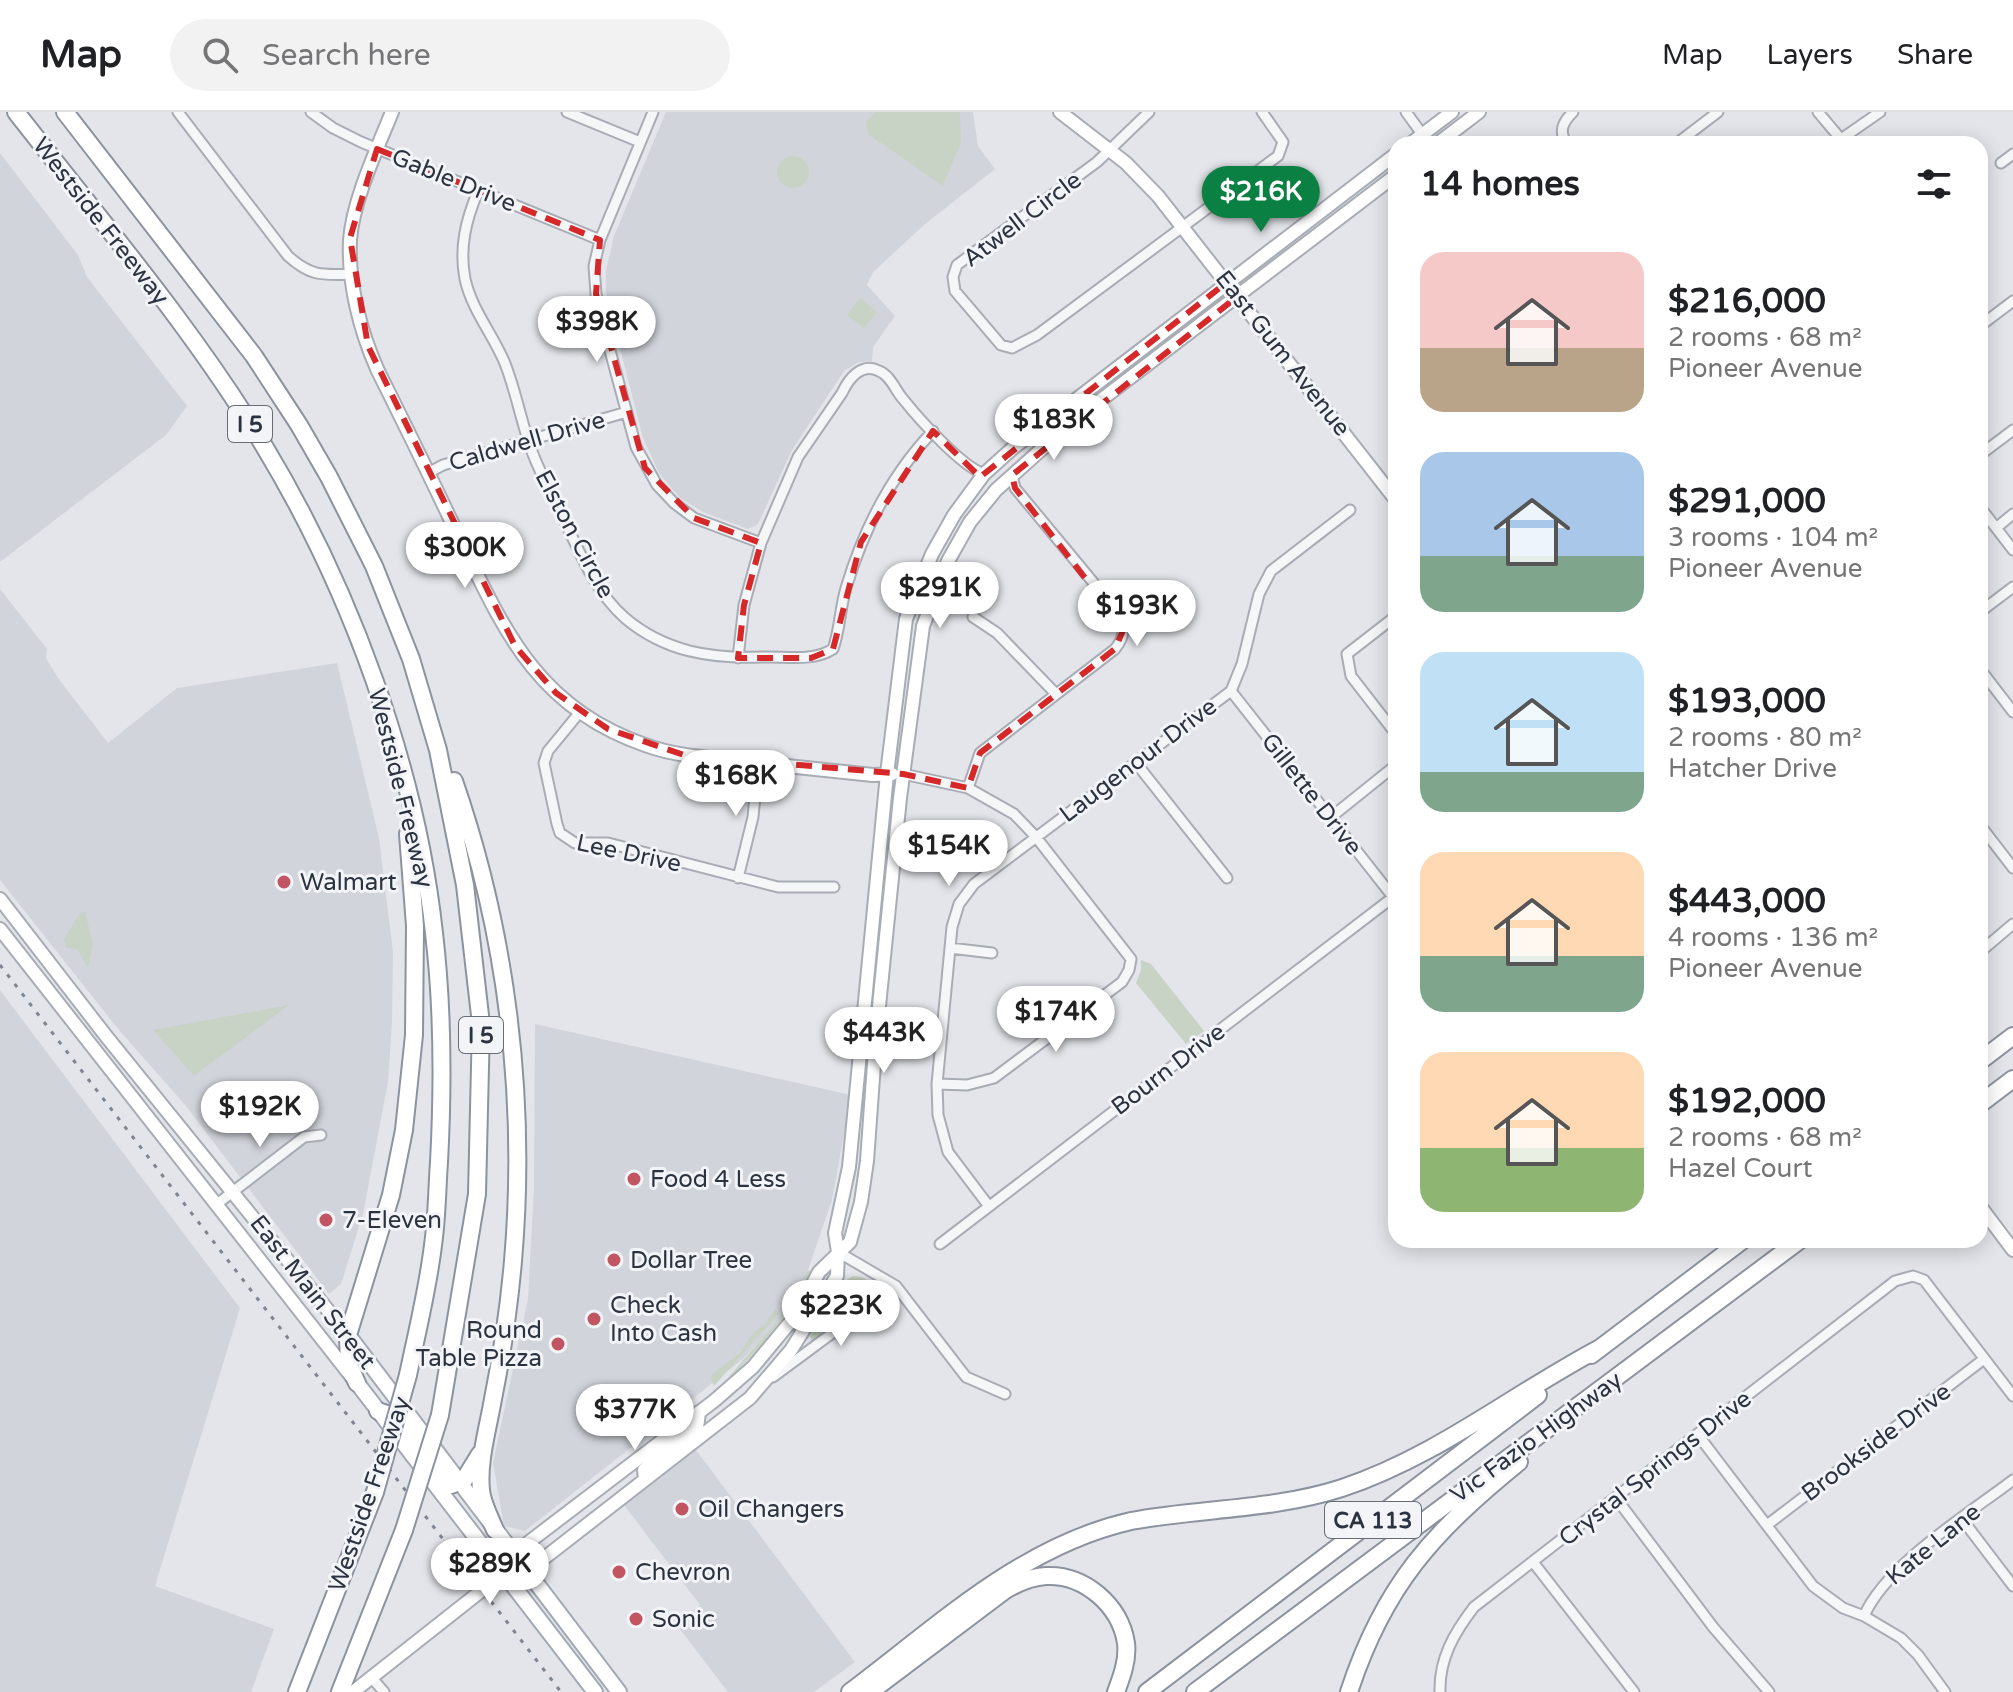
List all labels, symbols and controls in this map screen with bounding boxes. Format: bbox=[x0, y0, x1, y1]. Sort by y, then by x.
search box bbox=[170, 19, 730, 91]
text: Map bbox=[40, 32, 122, 78]
icon: search bbox=[198, 33, 242, 77]
text: Search here bbox=[262, 37, 431, 74]
text: Map bbox=[1662, 38, 1723, 72]
text: Layers bbox=[1767, 38, 1853, 72]
text: Share bbox=[1897, 38, 1973, 72]
street label: Westside Freeway bbox=[26, 132, 175, 311]
street label: Gable Drive bbox=[387, 142, 520, 219]
icon: filters bbox=[1912, 162, 1956, 206]
text: 14 homes bbox=[1420, 164, 1580, 205]
street label: Atwell Circle bbox=[957, 165, 1087, 273]
pin: $216K bbox=[1205, 166, 1317, 234]
text: $216K bbox=[1220, 176, 1302, 207]
street label: East Gum Avenue bbox=[1209, 265, 1356, 442]
text: $216,000 bbox=[1668, 281, 1826, 322]
icon: home bbox=[1484, 284, 1580, 380]
pin: $398K bbox=[541, 296, 653, 364]
text: $398K bbox=[556, 306, 638, 337]
text: 2 rooms · 68 m² bbox=[1668, 322, 1862, 353]
text: Pioneer Avenue bbox=[1668, 353, 1863, 384]
pin: $183K bbox=[998, 394, 1110, 462]
text: $183K bbox=[1013, 404, 1095, 435]
street label: Caldwell Drive bbox=[446, 405, 609, 478]
road number: I 5 bbox=[228, 406, 272, 442]
street label: Elston Circle bbox=[529, 465, 620, 603]
text: $291,000 bbox=[1668, 481, 1826, 522]
icon: home bbox=[1484, 484, 1580, 580]
pin: $300K bbox=[409, 522, 521, 590]
text: 3 rooms · 104 m² bbox=[1668, 522, 1878, 553]
text: $300K bbox=[424, 532, 506, 563]
text: Pioneer Avenue bbox=[1668, 553, 1863, 584]
pin: $291K bbox=[884, 562, 996, 630]
text: $291K bbox=[899, 572, 981, 603]
pin: $193K bbox=[1081, 580, 1193, 648]
text: $193K bbox=[1096, 590, 1178, 621]
text: $193,000 bbox=[1668, 681, 1826, 722]
icon: home bbox=[1484, 684, 1580, 780]
street label: Westside Freeway bbox=[362, 685, 439, 891]
street label: Laugenour Drive bbox=[1054, 692, 1222, 829]
text: 2 rooms · 80 m² bbox=[1668, 722, 1862, 753]
street label: Gillette Drive bbox=[1255, 728, 1368, 861]
pin: $168K bbox=[680, 750, 792, 818]
text: Hatcher Drive bbox=[1668, 753, 1837, 784]
text: $168K bbox=[695, 760, 777, 791]
pin: $154K bbox=[893, 820, 1005, 888]
street label: Lee Drive bbox=[574, 828, 684, 879]
text: $154K bbox=[908, 830, 990, 861]
place label: Walmart bbox=[300, 868, 397, 897]
marker: Walmart bbox=[275, 873, 293, 891]
text: $443,000 bbox=[1668, 881, 1826, 922]
icon: home bbox=[1484, 884, 1580, 980]
text: 4 rooms · 136 m² bbox=[1668, 922, 1878, 953]
text: Pioneer Avenue bbox=[1668, 953, 1863, 984]
pin: $174K bbox=[1000, 986, 1112, 1054]
text: $174K bbox=[1015, 996, 1097, 1027]
pin: $443K bbox=[828, 1007, 940, 1075]
road number: I 5 bbox=[459, 1017, 503, 1053]
text: $443K bbox=[843, 1017, 925, 1048]
street label: Bourn Drive bbox=[1106, 1017, 1231, 1122]
pin: $192K bbox=[204, 1081, 316, 1149]
text: $192,000 bbox=[1668, 1081, 1826, 1122]
icon: home bbox=[1484, 1084, 1580, 1180]
text: $192K bbox=[219, 1091, 301, 1122]
text: 2 rooms · 68 m² bbox=[1668, 1122, 1862, 1153]
text: Hazel Court bbox=[1668, 1153, 1812, 1184]
place label: Food 4 Less bbox=[650, 1165, 786, 1194]
marker: Food 4 Less bbox=[625, 1170, 643, 1188]
place label: 7-Eleven bbox=[342, 1206, 442, 1235]
street label: East Main Street bbox=[243, 1209, 382, 1375]
marker: 7-Eleven bbox=[317, 1211, 335, 1229]
place label: Dollar Tree bbox=[630, 1246, 752, 1275]
marker: Dollar Tree bbox=[605, 1251, 623, 1269]
pin: $223K bbox=[785, 1280, 897, 1348]
text: $223K bbox=[800, 1290, 882, 1321]
place label: Check Into Cash bbox=[610, 1291, 717, 1348]
marker: Check Into Cash bbox=[585, 1310, 603, 1328]
place label: Round Table Pizza bbox=[416, 1316, 542, 1373]
marker: Round Table Pizza bbox=[549, 1335, 567, 1353]
street label: Vic Fazio Highway bbox=[1445, 1365, 1628, 1509]
street label: Brookside Drive bbox=[1796, 1377, 1957, 1508]
pin: $377K bbox=[579, 1384, 691, 1452]
street label: Crystal Springs Drive bbox=[1553, 1384, 1757, 1553]
street label: Westside Freeway bbox=[322, 1393, 417, 1596]
text: $377K bbox=[594, 1394, 676, 1425]
place label: Oil Changers bbox=[698, 1495, 844, 1524]
street label: Kate Lane bbox=[1880, 1497, 1987, 1591]
marker: Oil Changers bbox=[673, 1500, 691, 1518]
road number: CA 113 bbox=[1325, 1502, 1421, 1538]
pin: $289K bbox=[434, 1538, 546, 1606]
text: $289K bbox=[449, 1548, 531, 1579]
place label: Chevron bbox=[635, 1558, 731, 1587]
marker: Chevron bbox=[610, 1563, 628, 1581]
place label: Sonic bbox=[652, 1605, 715, 1634]
marker: Sonic bbox=[627, 1610, 645, 1628]

